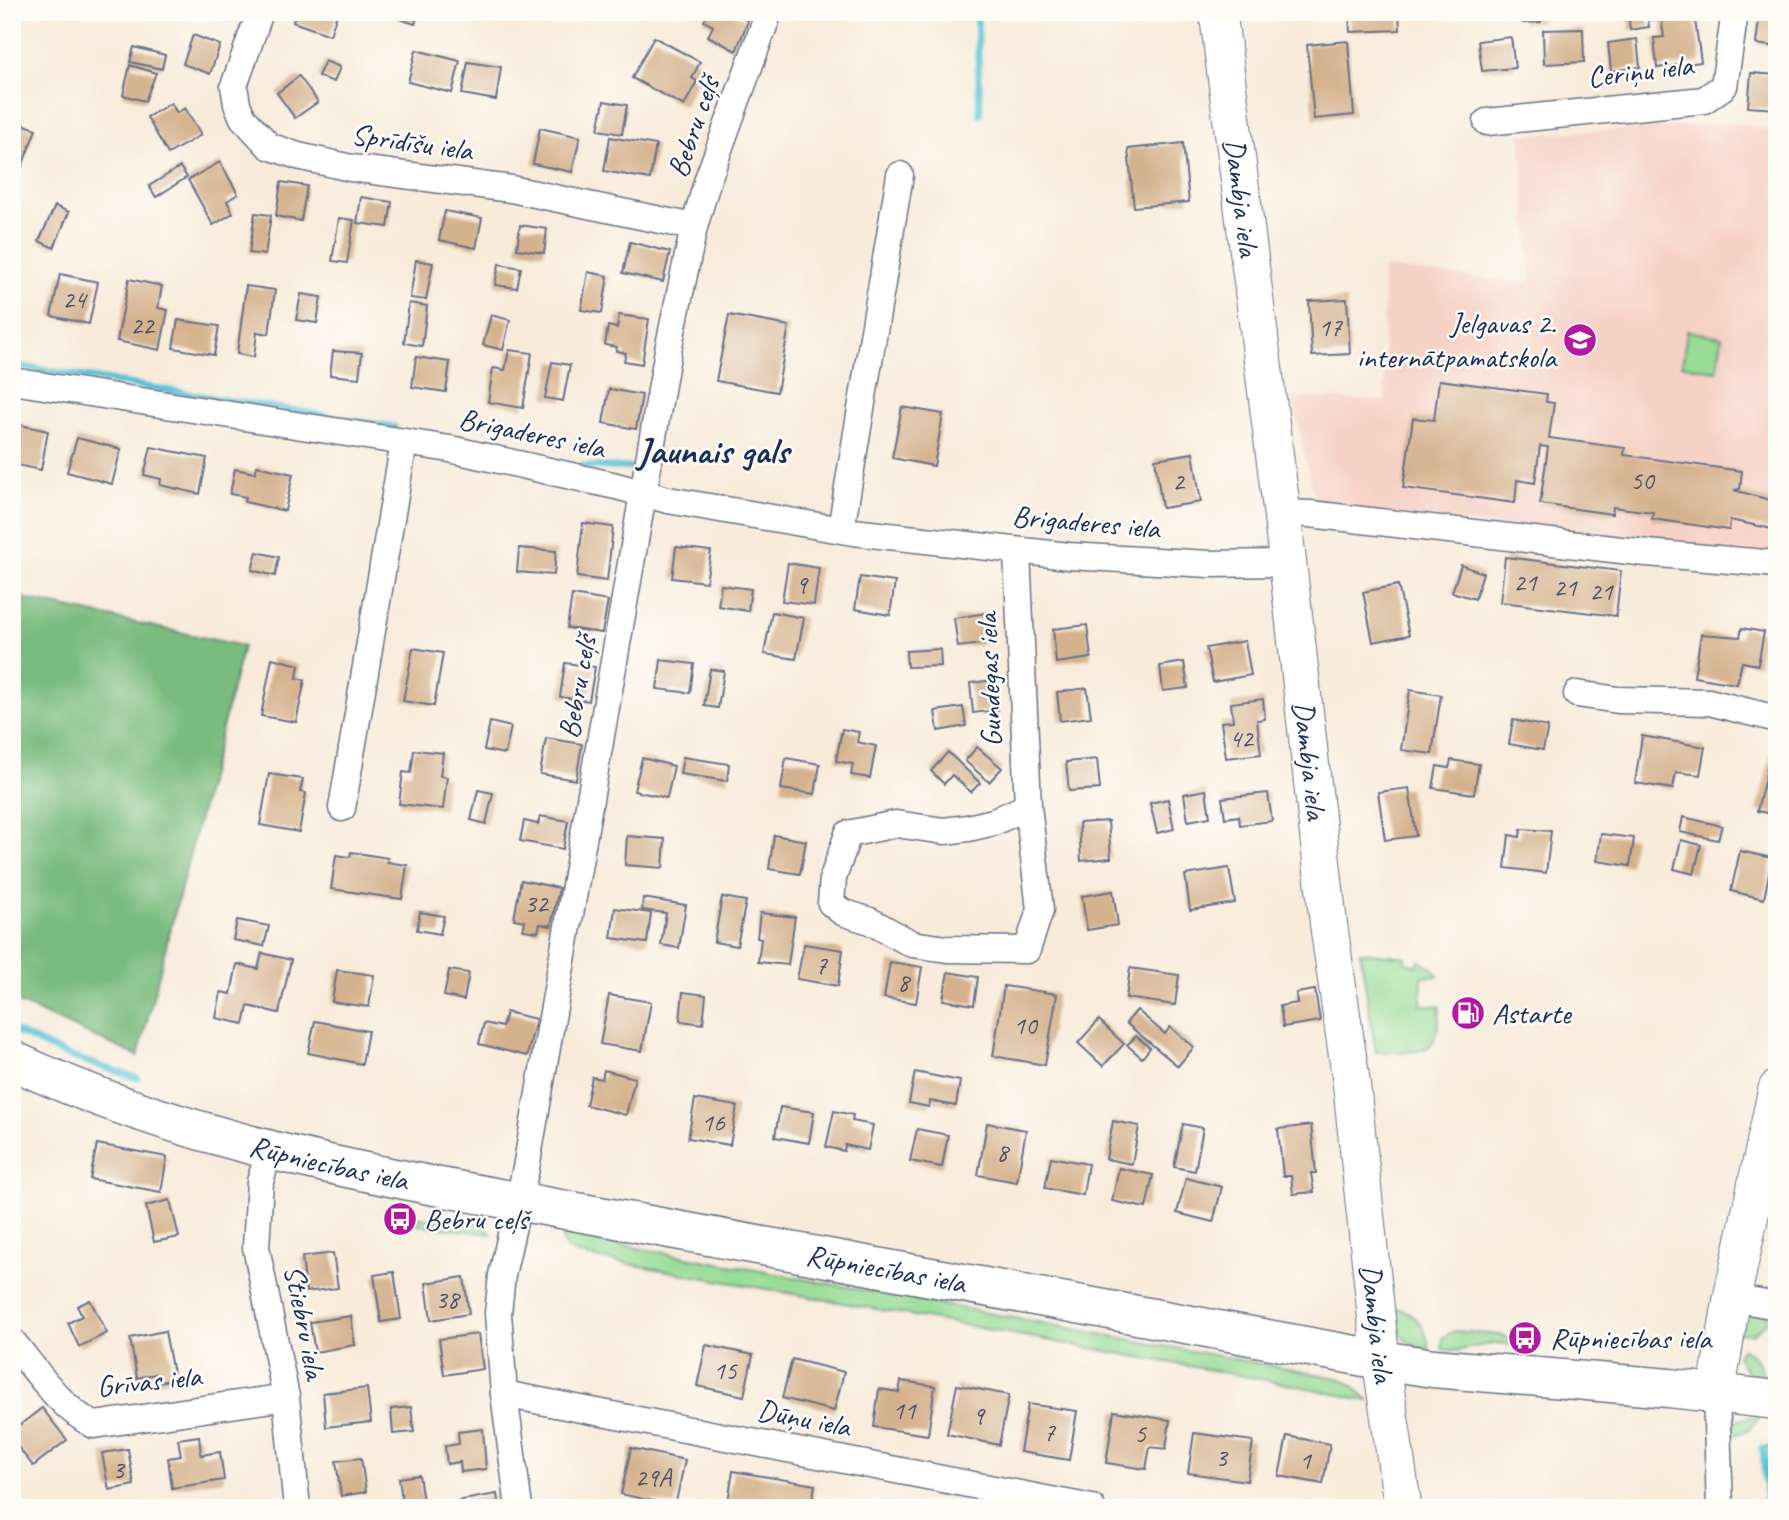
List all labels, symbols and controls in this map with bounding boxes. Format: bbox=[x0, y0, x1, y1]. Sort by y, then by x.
street label: Ceriņu iela bbox=[1585, 45, 1697, 96]
street label: Bebru ceļš bbox=[658, 67, 729, 182]
street label: Sprīdīšu iela bbox=[349, 115, 477, 170]
street label: Dambja iela bbox=[1215, 136, 1268, 261]
house number: 24 bbox=[62, 283, 88, 316]
place label: Jelgavas 2. internātpamatskola bbox=[1357, 304, 1558, 376]
house number: 22 bbox=[130, 309, 156, 342]
house number: 17 bbox=[1318, 311, 1343, 344]
school or university icon: Jelgavas 2. internātpamatskola bbox=[1561, 321, 1599, 359]
street label: Brigaderes iela bbox=[456, 399, 610, 467]
district label: Jaunais gals bbox=[634, 427, 793, 474]
house number: 50 bbox=[1630, 464, 1656, 497]
house number: 2 bbox=[1172, 465, 1186, 498]
street label: Brigaderes iela bbox=[1011, 497, 1163, 548]
house number: 21 bbox=[1513, 566, 1538, 599]
house number: 9 bbox=[795, 568, 809, 601]
house number: 21 bbox=[1553, 571, 1578, 604]
house number: 21 bbox=[1589, 575, 1614, 608]
street label: Gundegas iela bbox=[968, 610, 1010, 748]
street label: Bebru ceļš bbox=[549, 628, 606, 741]
street label: Dambja iela bbox=[1284, 699, 1336, 823]
house number: 42 bbox=[1229, 722, 1255, 755]
house number: 32 bbox=[524, 887, 550, 920]
house number: 7 bbox=[815, 949, 828, 982]
house number: 8 bbox=[897, 966, 911, 999]
fuel station icon: Astarte bbox=[1449, 994, 1487, 1032]
place label: Astarte bbox=[1492, 994, 1573, 1032]
house number: 10 bbox=[1013, 1009, 1039, 1042]
house number: 16 bbox=[701, 1106, 726, 1139]
street label: Rūpniecības iela bbox=[246, 1126, 413, 1200]
house number: 8 bbox=[996, 1136, 1010, 1169]
bus stop icon: Bebru ceļš bbox=[381, 1200, 419, 1238]
place label: Bebru ceļš bbox=[424, 1200, 533, 1238]
street label: Rūpniecības iela bbox=[803, 1235, 971, 1302]
street label: Stiebru iela bbox=[275, 1262, 335, 1385]
street label: Dambja iela bbox=[1352, 1262, 1403, 1387]
house number: 38 bbox=[435, 1283, 461, 1316]
bus stop icon: Rūpniecības iela bbox=[1506, 1319, 1544, 1357]
place label: Rūpniecības iela bbox=[1550, 1319, 1713, 1357]
house number: 15 bbox=[713, 1354, 738, 1387]
street label: Grīvas iela bbox=[95, 1356, 205, 1405]
street label: Dūņu iela bbox=[754, 1390, 856, 1446]
house number: 11 bbox=[892, 1394, 917, 1427]
house number: 9 bbox=[972, 1399, 986, 1432]
house number: 7 bbox=[1043, 1416, 1056, 1449]
house number: 5 bbox=[1134, 1417, 1147, 1450]
house number: 3 bbox=[1215, 1441, 1229, 1474]
house number: 1 bbox=[1299, 1444, 1312, 1477]
house number: 3 bbox=[112, 1453, 126, 1486]
house number: 29A bbox=[635, 1461, 673, 1494]

